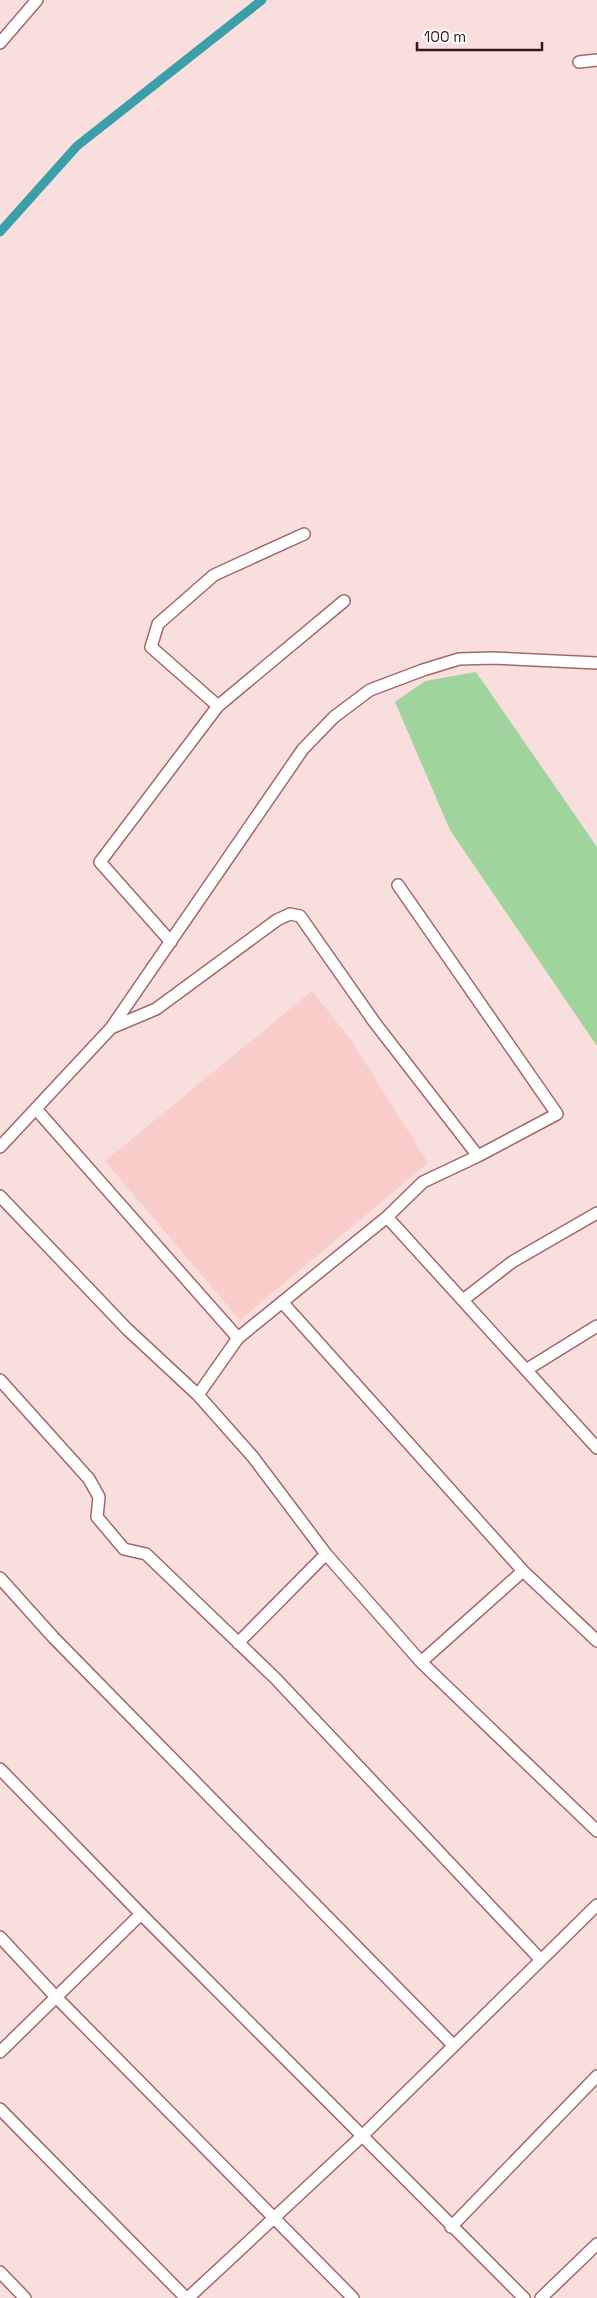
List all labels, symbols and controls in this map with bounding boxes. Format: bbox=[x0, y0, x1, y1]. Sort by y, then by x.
scale bar bbox=[417, 20, 542, 52]
text: 100 m bbox=[424, 27, 466, 46]

